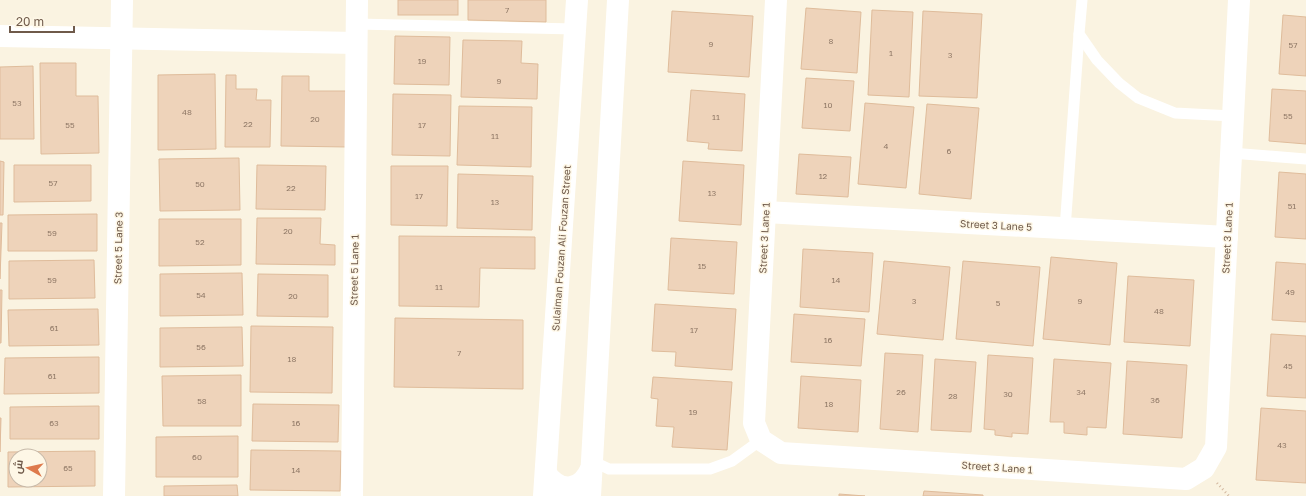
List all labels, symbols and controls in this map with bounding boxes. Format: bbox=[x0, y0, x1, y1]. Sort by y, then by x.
house number: 7 bbox=[505, 5, 509, 15]
scale bar bbox=[10, 8, 74, 34]
text: 20 m bbox=[16, 14, 44, 29]
house number: 8 bbox=[829, 36, 834, 46]
house number: 9 bbox=[709, 39, 714, 49]
house number: 57 bbox=[1289, 40, 1297, 50]
house number: 1 bbox=[889, 48, 893, 58]
house number: 3 bbox=[948, 50, 953, 60]
house number: 19 bbox=[418, 56, 427, 66]
house number: 9 bbox=[497, 76, 502, 86]
house number: 53 bbox=[12, 98, 22, 108]
house number: 10 bbox=[824, 100, 832, 110]
house number: 48 bbox=[182, 107, 192, 117]
house number: 55 bbox=[1283, 111, 1293, 121]
house number: 11 bbox=[712, 112, 720, 122]
house number: 20 bbox=[310, 114, 320, 124]
house number: 22 bbox=[243, 119, 253, 129]
house number: 55 bbox=[65, 120, 75, 130]
house number: 17 bbox=[418, 120, 426, 130]
house number: 11 bbox=[491, 131, 499, 141]
house number: 4 bbox=[884, 141, 889, 151]
house number: 6 bbox=[947, 146, 952, 156]
street label: Sulaiman Fouzan Ali Fouzan Street bbox=[549, 165, 573, 331]
house number: 12 bbox=[819, 171, 828, 181]
house number: 57 bbox=[49, 178, 57, 188]
house number: 50 bbox=[195, 179, 205, 189]
house number: 22 bbox=[286, 183, 296, 193]
house number: 13 bbox=[708, 188, 717, 198]
house number: 17 bbox=[415, 191, 423, 201]
house number: 13 bbox=[491, 197, 500, 207]
house number: 51 bbox=[1288, 201, 1296, 211]
street label: Street 3 Lane 1 bbox=[756, 202, 772, 274]
street label: Street 3 Lane 1 bbox=[1219, 202, 1235, 274]
street label: Street 5 Lane 3 bbox=[111, 212, 125, 284]
street label: Street 3 Lane 5 bbox=[960, 217, 1033, 233]
house number: 20 bbox=[283, 226, 293, 236]
house number: 59 bbox=[47, 228, 57, 238]
street label: Street 5 Lane 1 bbox=[347, 234, 361, 306]
house number: 52 bbox=[195, 237, 205, 247]
house number: 15 bbox=[698, 261, 707, 271]
house number: 59 bbox=[47, 275, 57, 285]
house number: 14 bbox=[832, 275, 840, 285]
house number: 11 bbox=[435, 282, 443, 292]
house number: 49 bbox=[1285, 287, 1295, 297]
house number: 54 bbox=[196, 290, 206, 300]
house number: 20 bbox=[288, 291, 298, 301]
house number: 3 bbox=[912, 296, 917, 306]
house number: 9 bbox=[1078, 296, 1083, 306]
house number: 5 bbox=[996, 298, 1001, 308]
house number: 48 bbox=[1154, 306, 1164, 316]
house number: 61 bbox=[50, 323, 58, 333]
house number: 17 bbox=[690, 325, 698, 335]
house number: 16 bbox=[824, 335, 833, 345]
house number: 56 bbox=[196, 342, 206, 352]
house number: 7 bbox=[457, 348, 461, 358]
house number: 18 bbox=[288, 354, 296, 364]
house number: 45 bbox=[1283, 361, 1293, 371]
house number: 61 bbox=[48, 371, 56, 381]
house number: 26 bbox=[896, 387, 906, 397]
house number: 34 bbox=[1076, 387, 1086, 397]
house number: 30 bbox=[1003, 389, 1013, 399]
house number: 28 bbox=[948, 391, 958, 401]
house number: 36 bbox=[1150, 395, 1160, 405]
house number: 58 bbox=[197, 396, 207, 406]
house number: 18 bbox=[825, 399, 833, 409]
house number: 19 bbox=[689, 407, 698, 417]
house number: 63 bbox=[49, 418, 59, 428]
house number: 16 bbox=[292, 418, 301, 428]
house number: 43 bbox=[1277, 440, 1287, 450]
north arrow bbox=[8, 448, 48, 488]
house number: 60 bbox=[192, 452, 202, 462]
text: ش bbox=[10, 459, 26, 475]
street label: Street 3 Lane 1 bbox=[961, 459, 1033, 475]
house number: 65 bbox=[63, 463, 73, 473]
house number: 14 bbox=[292, 465, 300, 475]

